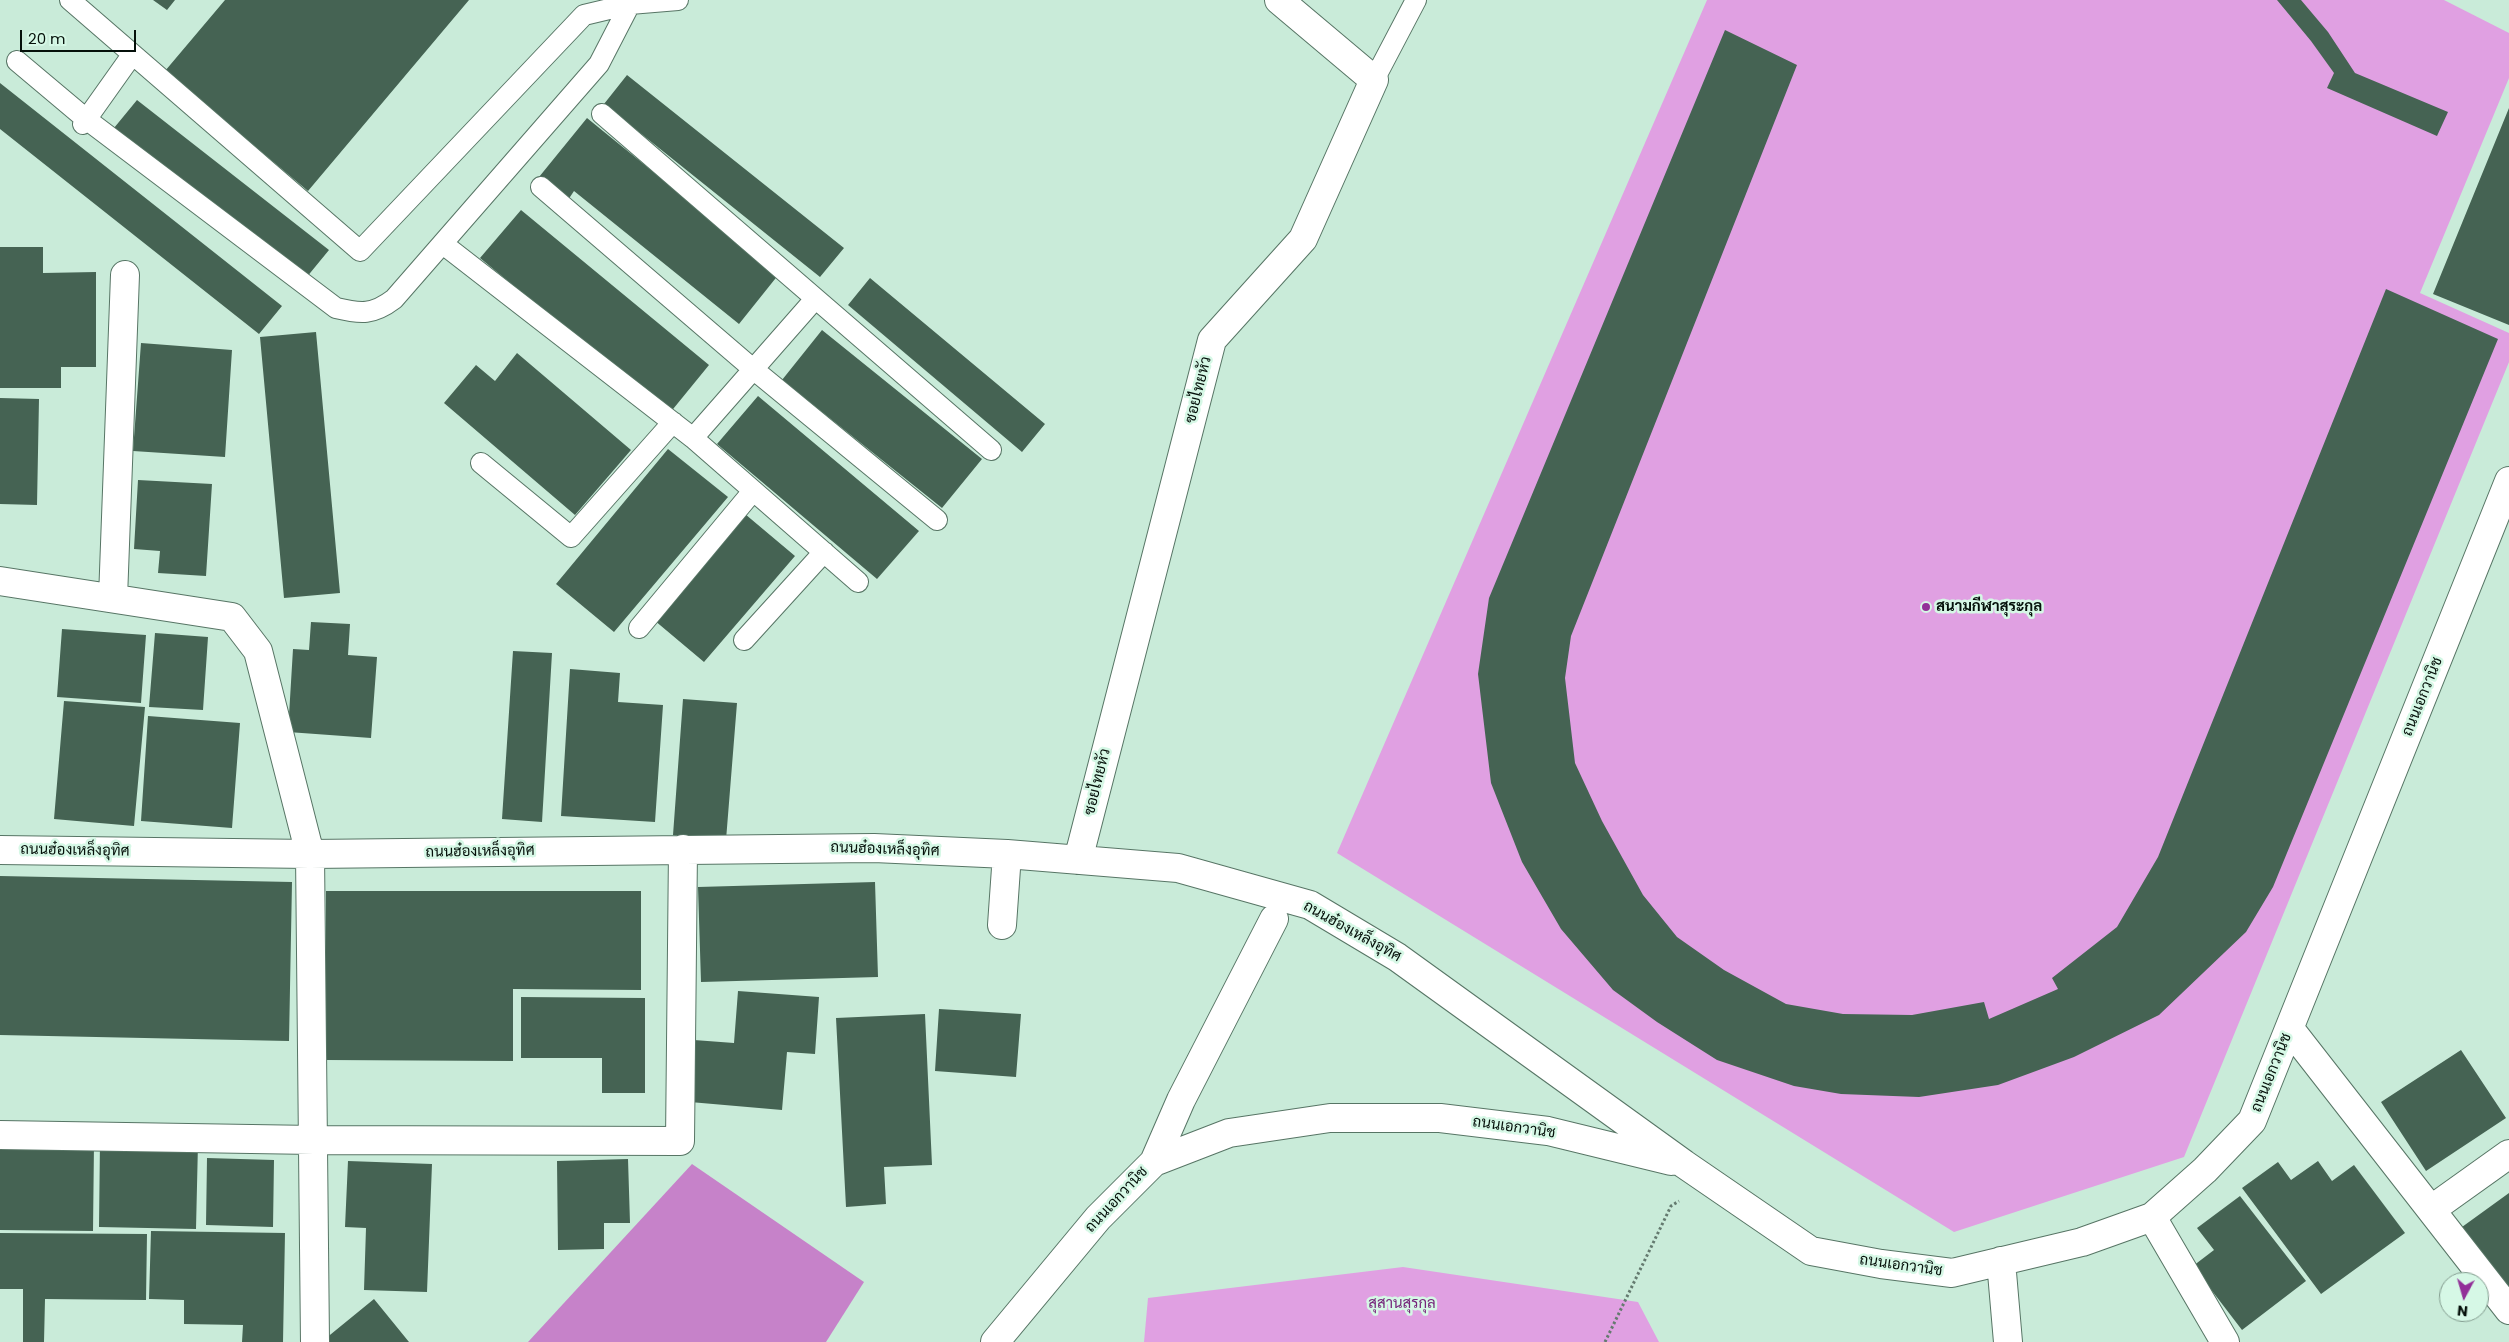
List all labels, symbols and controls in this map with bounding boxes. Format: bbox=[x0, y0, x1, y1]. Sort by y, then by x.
scale bar bbox=[22, 20, 139, 52]
text: 20 m bbox=[28, 28, 66, 49]
street label: ซอยไทยหัว bbox=[1182, 355, 1216, 425]
place label: สนามกีฬาสุระกุล bbox=[1936, 598, 2042, 616]
marker: สนามกีฬาสุระกุล bbox=[1920, 601, 1932, 613]
street label: ถนนเอกวานิช bbox=[2399, 655, 2447, 739]
street label: ซอยไทยหัว bbox=[1081, 747, 1115, 817]
street label: ถนนฮ๋องเหล็งอุทิศ bbox=[830, 839, 940, 861]
street label: ถนนฮ๋องเหล็งอุทิศ bbox=[20, 841, 130, 861]
street label: ถนนฮ๋องเหล็งอุทิศ bbox=[425, 842, 535, 862]
street label: ถนนฮ๋องเหล็งอุทิศ bbox=[1300, 898, 1404, 966]
street label: ถนนเอกวานิช bbox=[2248, 1031, 2296, 1115]
street label: ถนนเอกวานิช bbox=[1471, 1113, 1557, 1143]
street label: ถนนเอกวานิช bbox=[1082, 1163, 1152, 1237]
street label: ถนนเอกวานิช bbox=[1858, 1251, 1944, 1281]
north arrow bbox=[2439, 1272, 2489, 1322]
park label: สุสานสุรกุล bbox=[1368, 1295, 1436, 1313]
text: N bbox=[2456, 1300, 2469, 1321]

